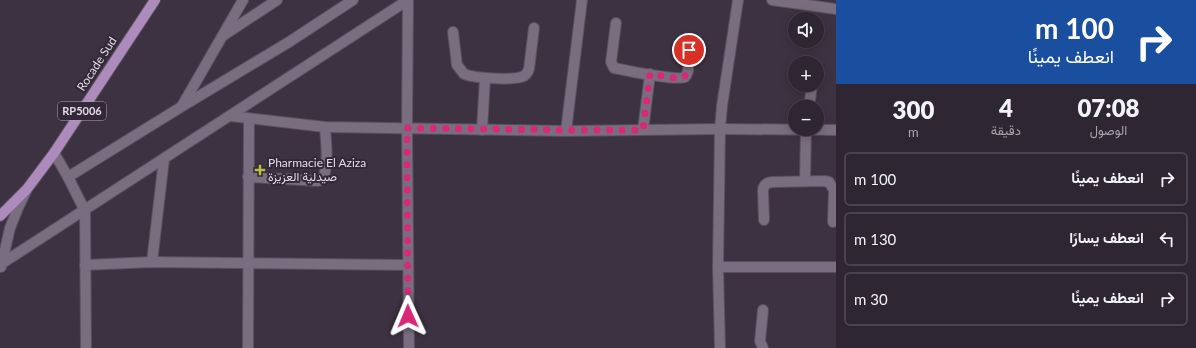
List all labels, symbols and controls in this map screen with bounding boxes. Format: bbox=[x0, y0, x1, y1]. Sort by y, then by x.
text: 100 m bbox=[1035, 11, 1114, 45]
map controls bbox=[788, 12, 824, 136]
button: sound bbox=[788, 12, 824, 48]
icon: right bbox=[1128, 16, 1180, 68]
pin bbox=[672, 33, 706, 67]
street label: Rocade Sud bbox=[74, 34, 120, 94]
icon: arrive bbox=[678, 39, 700, 61]
text: انعطف يمينًا bbox=[1028, 45, 1114, 67]
button: + bbox=[788, 56, 824, 92]
text: 4 bbox=[999, 93, 1013, 122]
text: 07:08 bbox=[1077, 93, 1139, 122]
text: 300 bbox=[893, 95, 934, 124]
button: − bbox=[788, 100, 824, 136]
road number: RP5006 bbox=[58, 102, 106, 120]
text: دقيقة bbox=[991, 122, 1021, 138]
text: الوصول bbox=[1090, 122, 1127, 138]
text: m bbox=[908, 124, 919, 140]
place label: Pharmacie El Aziza صيدلية العزيزة bbox=[268, 155, 366, 185]
marker: Pharmacie El Aziza صيدلية العزيزة bbox=[255, 165, 265, 175]
text: انعطف يمينًا bbox=[1071, 168, 1144, 186]
icon: right bbox=[1156, 168, 1178, 190]
text: 100 m bbox=[854, 170, 896, 188]
text: انعطف يسارًا bbox=[1069, 228, 1144, 246]
icon: left bbox=[1156, 228, 1178, 250]
text: 130 m bbox=[854, 230, 896, 248]
text: انعطف يمينًا bbox=[1071, 288, 1144, 306]
icon: right bbox=[1156, 288, 1178, 310]
text: 30 m bbox=[854, 290, 888, 308]
position arrow bbox=[387, 295, 429, 337]

